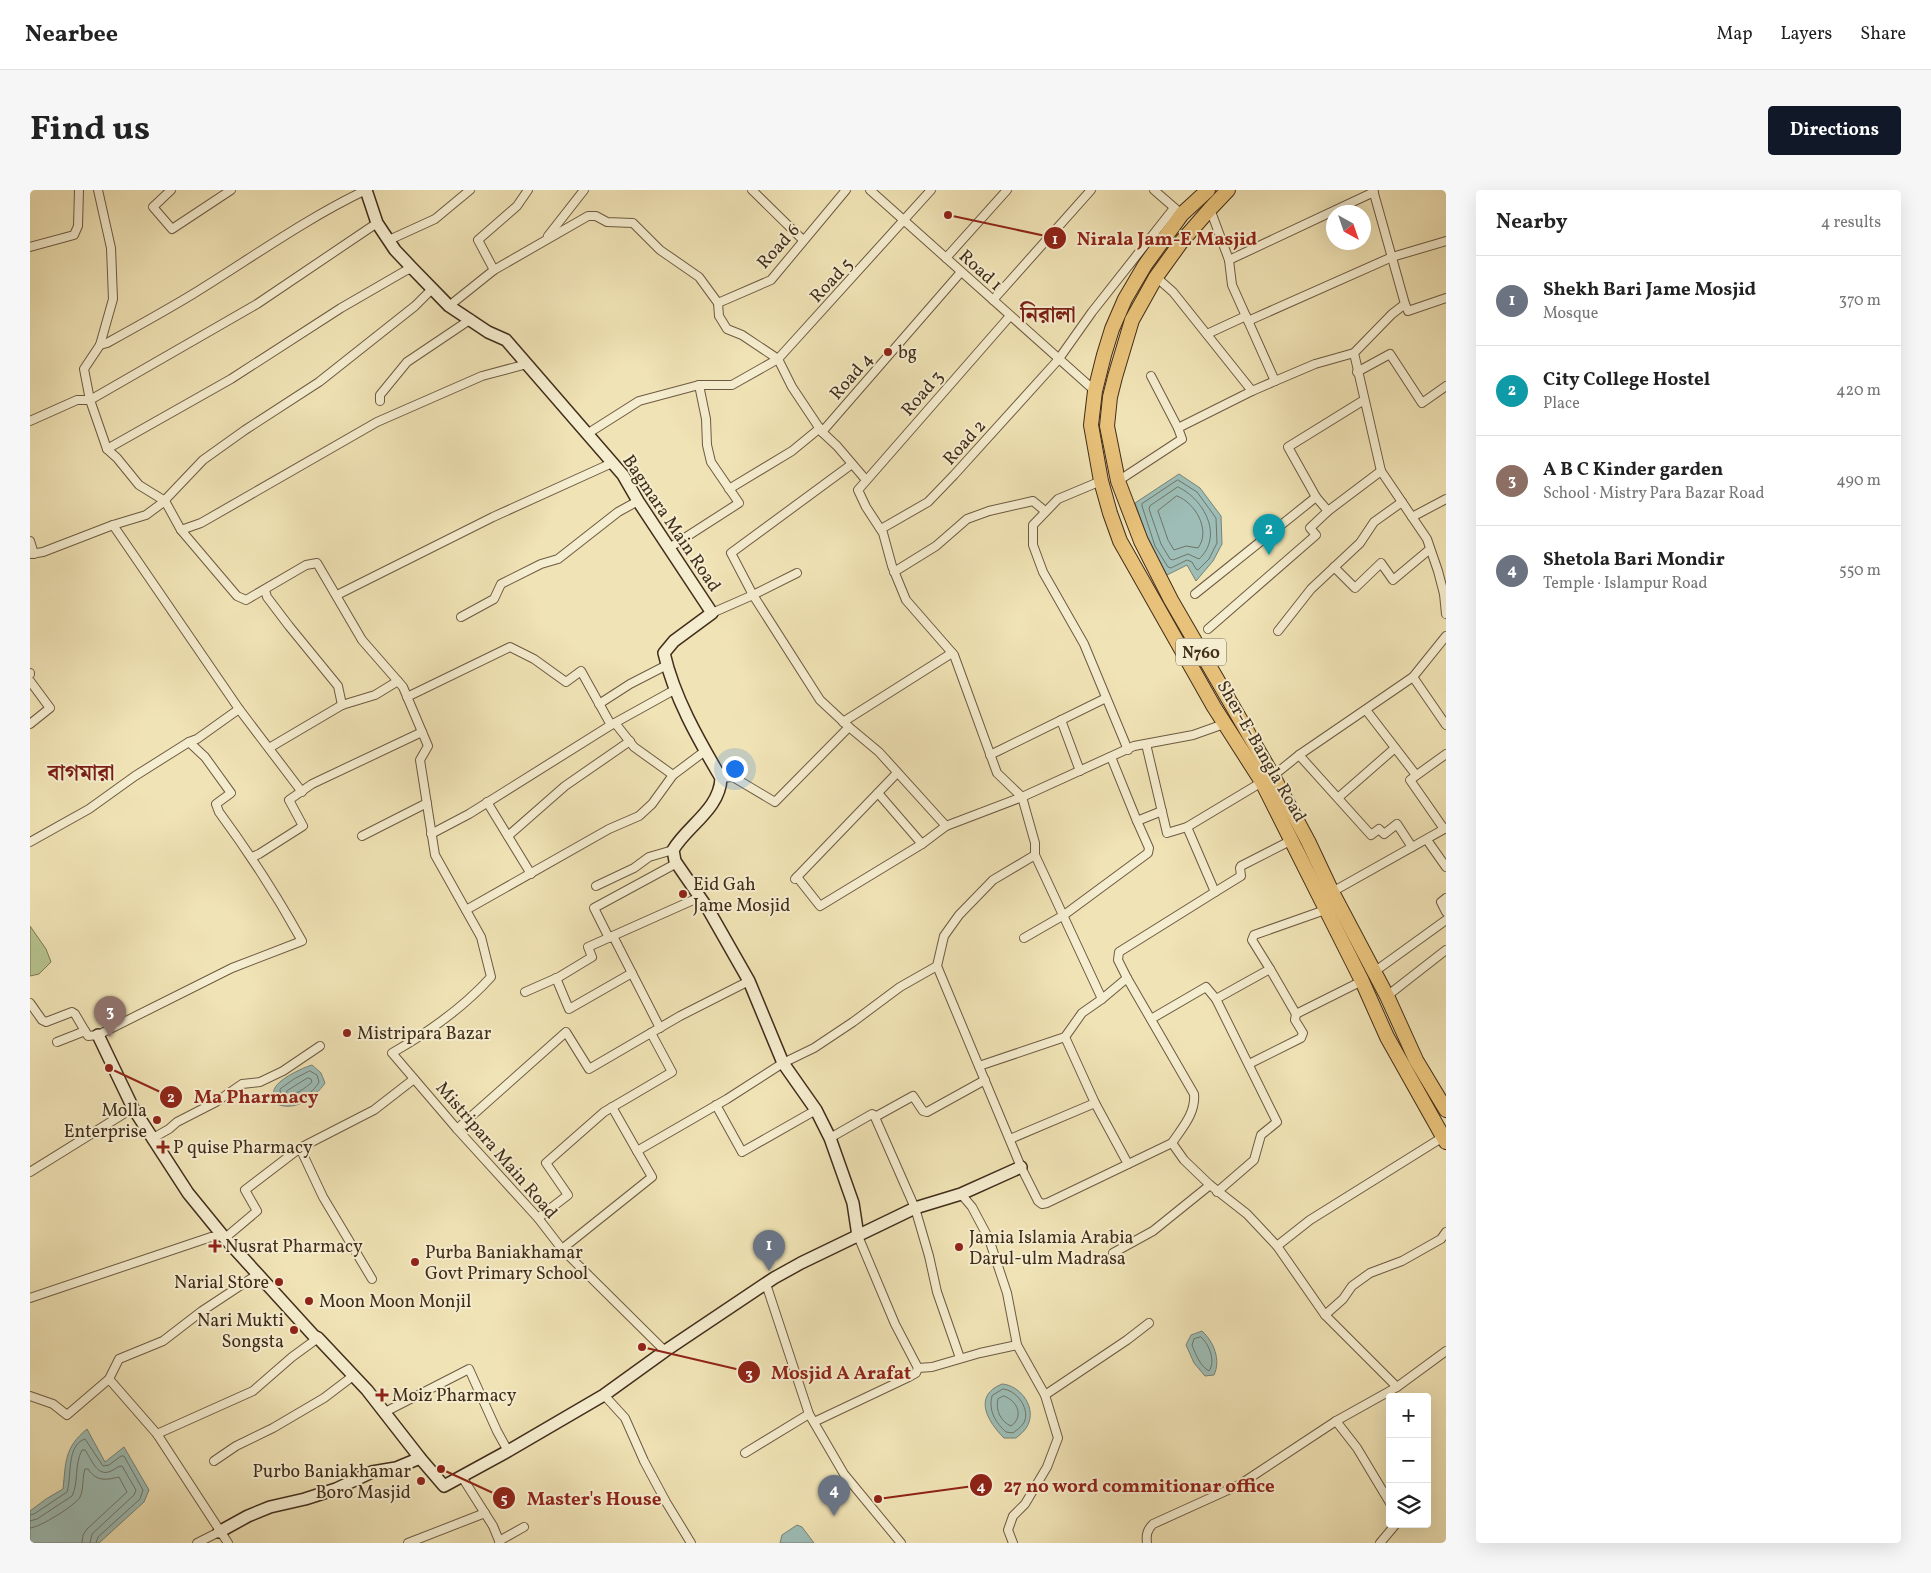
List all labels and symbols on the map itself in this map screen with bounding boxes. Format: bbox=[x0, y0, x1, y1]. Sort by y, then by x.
north arrow bbox=[1326, 205, 1371, 250]
street label: Road 6 bbox=[752, 219, 806, 275]
callout: Nirala Jam-E Masjid bbox=[1042, 221, 1267, 255]
text: Nirala Jam-E Masjid bbox=[1077, 227, 1258, 253]
text: 1 bbox=[1052, 230, 1058, 251]
street label: Road 1 bbox=[953, 245, 1007, 298]
street label: Road 5 bbox=[805, 253, 859, 309]
district label: নিরালা bbox=[1019, 301, 1076, 332]
place label: bg bbox=[898, 341, 917, 366]
marker: bg bbox=[882, 346, 894, 358]
street label: Road 4 bbox=[825, 348, 880, 406]
street label: Road 3 bbox=[896, 366, 950, 422]
street label: Road 2 bbox=[938, 415, 992, 471]
street label: Bagmara Main Road bbox=[616, 450, 726, 597]
pin: 2 bbox=[1253, 514, 1285, 555]
road number: N760 bbox=[1176, 638, 1226, 666]
street label: Sher-E-Bangla Road bbox=[1210, 676, 1311, 827]
your location bbox=[722, 756, 748, 782]
district label: বাগমারা bbox=[46, 759, 115, 790]
place label: Eid Gah Jame Mosjid bbox=[693, 873, 790, 919]
marker: Eid Gah Jame Mosjid bbox=[677, 888, 689, 900]
pin: 3 bbox=[94, 996, 126, 1037]
place label: Mistripara Bazar bbox=[357, 1022, 492, 1047]
marker: Mistripara Bazar bbox=[341, 1027, 353, 1039]
street label: Mistripara Main Road bbox=[429, 1077, 563, 1225]
callout: Ma Pharmacy bbox=[158, 1080, 328, 1114]
text: Ma Pharmacy bbox=[194, 1085, 319, 1111]
text: 2 bbox=[167, 1088, 175, 1109]
place label: Molla Enterprise bbox=[64, 1099, 147, 1145]
marker: Molla Enterprise bbox=[151, 1114, 163, 1126]
place label: P quise Pharmacy bbox=[173, 1136, 313, 1161]
marker: P quise Pharmacy bbox=[157, 1141, 169, 1153]
place label: Jamia Islamia Arabia Darul-ulm Madrasa bbox=[969, 1226, 1134, 1272]
pin: 1 bbox=[753, 1230, 785, 1271]
place label: Nusrat Pharmacy bbox=[225, 1235, 363, 1260]
marker: Nusrat Pharmacy bbox=[209, 1240, 221, 1252]
place label: Purba Baniakhamar Govt Primary School bbox=[425, 1241, 588, 1287]
marker: Jamia Islamia Arabia Darul-ulm Madrasa bbox=[953, 1241, 965, 1253]
marker: Purba Baniakhamar Govt Primary School bbox=[409, 1256, 421, 1268]
place label: Narial Store bbox=[174, 1271, 269, 1296]
marker: Narial Store bbox=[273, 1276, 285, 1288]
place label: Moon Moon Monjil bbox=[319, 1290, 471, 1315]
marker: Moon Moon Monjil bbox=[303, 1295, 315, 1307]
place label: Nari Mukti Songsta bbox=[197, 1309, 284, 1355]
marker: Nari Mukti Songsta bbox=[288, 1324, 300, 1336]
callout: Mosjid A Arafat bbox=[736, 1355, 921, 1389]
text: Mosjid A Arafat bbox=[771, 1361, 911, 1387]
text: 3 bbox=[745, 1364, 753, 1385]
place label: Moiz Pharmacy bbox=[392, 1384, 517, 1409]
marker: Moiz Pharmacy bbox=[376, 1389, 388, 1401]
place label: Purbo Baniakhamar Boro Masjid bbox=[253, 1460, 411, 1506]
callout: 27 no word commitionar office bbox=[968, 1468, 1285, 1502]
text: 27 no word commitionar office bbox=[1003, 1474, 1275, 1500]
marker: Purbo Baniakhamar Boro Masjid bbox=[415, 1475, 427, 1487]
pin: 4 bbox=[818, 1475, 850, 1516]
text: 4 bbox=[976, 1477, 986, 1498]
callout: Master's House bbox=[491, 1481, 671, 1515]
text: Master's House bbox=[527, 1487, 662, 1513]
text: 5 bbox=[500, 1489, 508, 1510]

